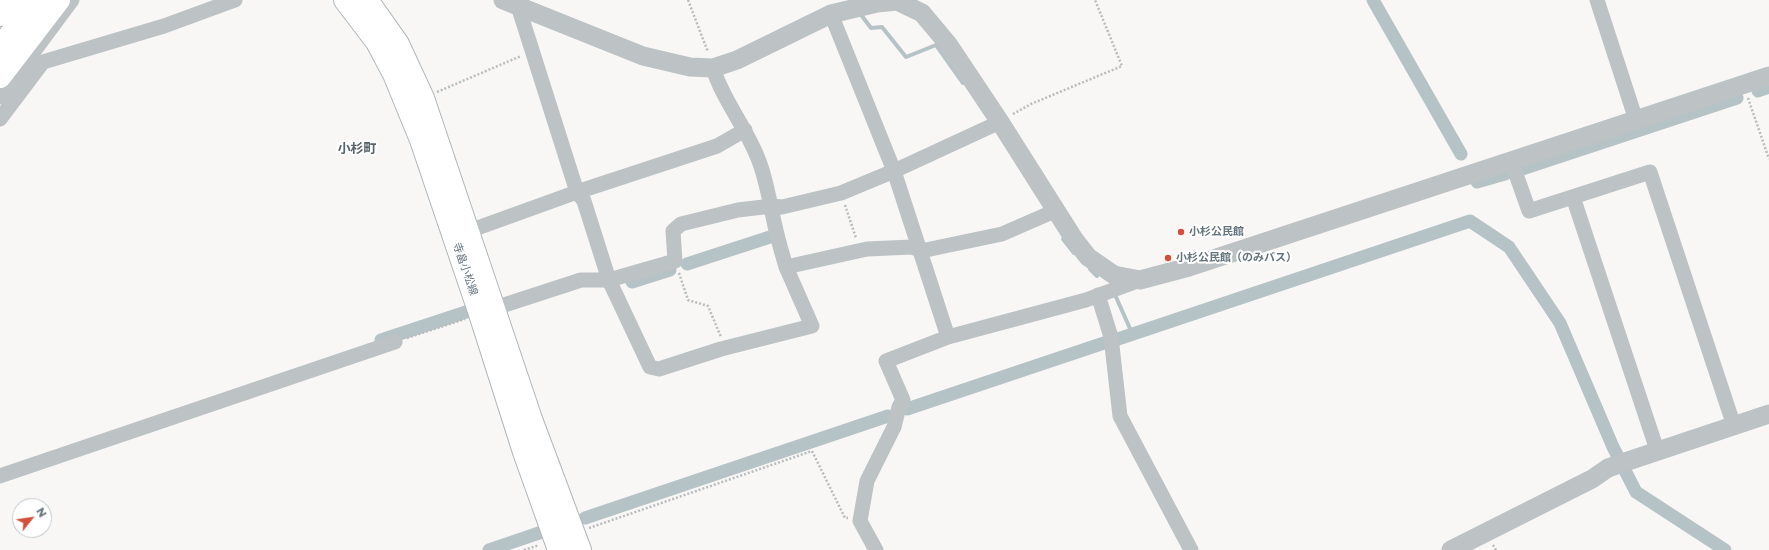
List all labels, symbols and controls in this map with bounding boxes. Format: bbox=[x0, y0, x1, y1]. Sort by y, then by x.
district label: 小杉町 bbox=[338, 141, 376, 157]
place label: 小杉公民館 bbox=[1189, 225, 1244, 239]
marker: 小杉公民館 bbox=[1176, 227, 1186, 237]
street label: 寺畠小松線 bbox=[450, 241, 480, 297]
place label: 小杉公民館（のみバス） bbox=[1176, 251, 1297, 265]
marker: 小杉公民館（のみバス） bbox=[1163, 253, 1173, 263]
north arrow bbox=[12, 498, 52, 538]
text: N bbox=[33, 505, 50, 520]

